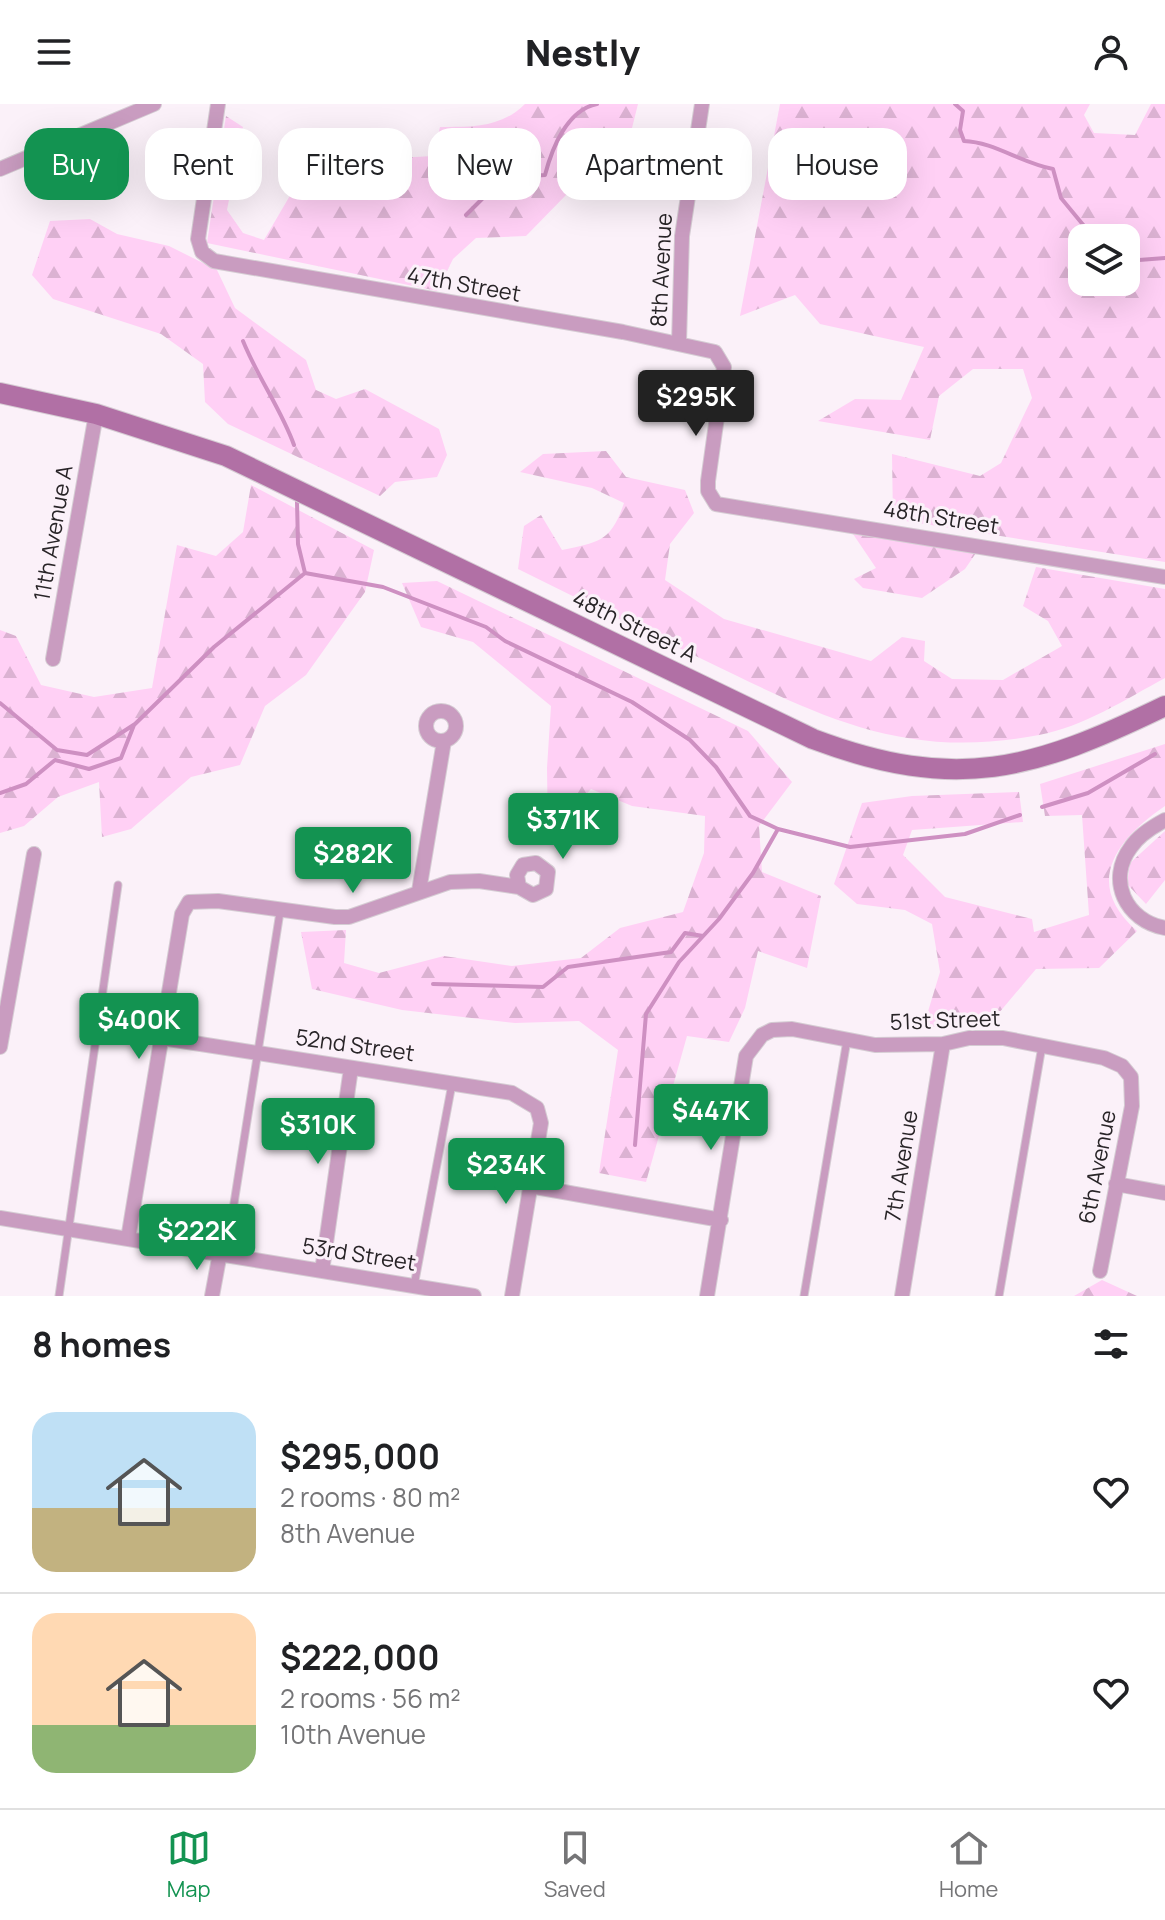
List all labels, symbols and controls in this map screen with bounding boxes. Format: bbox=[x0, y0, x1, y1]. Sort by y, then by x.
text: Nestly bbox=[525, 28, 640, 77]
icon: menu bbox=[32, 30, 76, 74]
icon: person bbox=[1089, 30, 1133, 74]
chip: Buy bbox=[24, 128, 129, 200]
chip: Rent bbox=[145, 128, 262, 200]
chip: Filters bbox=[278, 128, 412, 200]
chip: New bbox=[428, 128, 541, 200]
chip: Apartment bbox=[557, 128, 752, 200]
chip: House bbox=[768, 128, 907, 200]
street label: 8th Avenue bbox=[643, 212, 679, 328]
map controls bbox=[1068, 224, 1140, 296]
button: layers bbox=[1068, 224, 1140, 296]
street label: 47th Street bbox=[405, 259, 523, 309]
pin: $295K bbox=[640, 370, 752, 438]
text: $295K bbox=[656, 378, 736, 414]
street label: 11th Avenue A bbox=[26, 463, 80, 603]
street label: 48th Street bbox=[881, 493, 1001, 541]
street label: 48th Street A bbox=[568, 583, 702, 669]
pin: $371K bbox=[507, 793, 619, 861]
text: $371K bbox=[526, 801, 600, 837]
pin: $282K bbox=[297, 827, 409, 895]
text: $282K bbox=[313, 835, 393, 871]
pin: $400K bbox=[83, 993, 195, 1061]
text: $400K bbox=[97, 1001, 181, 1037]
street label: 51st Street bbox=[889, 1003, 1001, 1037]
street label: 52nd Street bbox=[294, 1022, 417, 1068]
pin: $447K bbox=[655, 1084, 767, 1152]
text: $447K bbox=[672, 1092, 750, 1128]
pin: $310K bbox=[262, 1098, 374, 1166]
text: $310K bbox=[280, 1106, 356, 1142]
street label: 6th Avenue bbox=[1071, 1107, 1123, 1226]
street label: 7th Avenue bbox=[877, 1108, 925, 1224]
pin: $234K bbox=[450, 1138, 562, 1206]
text: $234K bbox=[466, 1146, 546, 1182]
pin: $222K bbox=[141, 1204, 253, 1272]
text: $222K bbox=[157, 1212, 237, 1248]
street label: 53rd Street bbox=[300, 1230, 418, 1278]
text: 8 homes bbox=[32, 1321, 171, 1367]
icon: filters bbox=[1089, 1322, 1133, 1366]
text: $295,000 bbox=[280, 1433, 440, 1479]
icon: home bbox=[96, 1444, 192, 1540]
icon: heart bbox=[1089, 1470, 1133, 1514]
text: 2 rooms · 80 m² bbox=[280, 1479, 460, 1515]
text: 8th Avenue bbox=[280, 1515, 415, 1551]
text: $222,000 bbox=[280, 1634, 440, 1680]
icon: home bbox=[96, 1645, 192, 1741]
icon: heart bbox=[1089, 1671, 1133, 1715]
text: 2 rooms · 56 m² bbox=[280, 1680, 461, 1716]
text: 10th Avenue bbox=[280, 1716, 426, 1752]
tab: Map bbox=[167, 1826, 211, 1904]
tab: Saved bbox=[544, 1826, 606, 1904]
tab: Home bbox=[939, 1826, 998, 1904]

